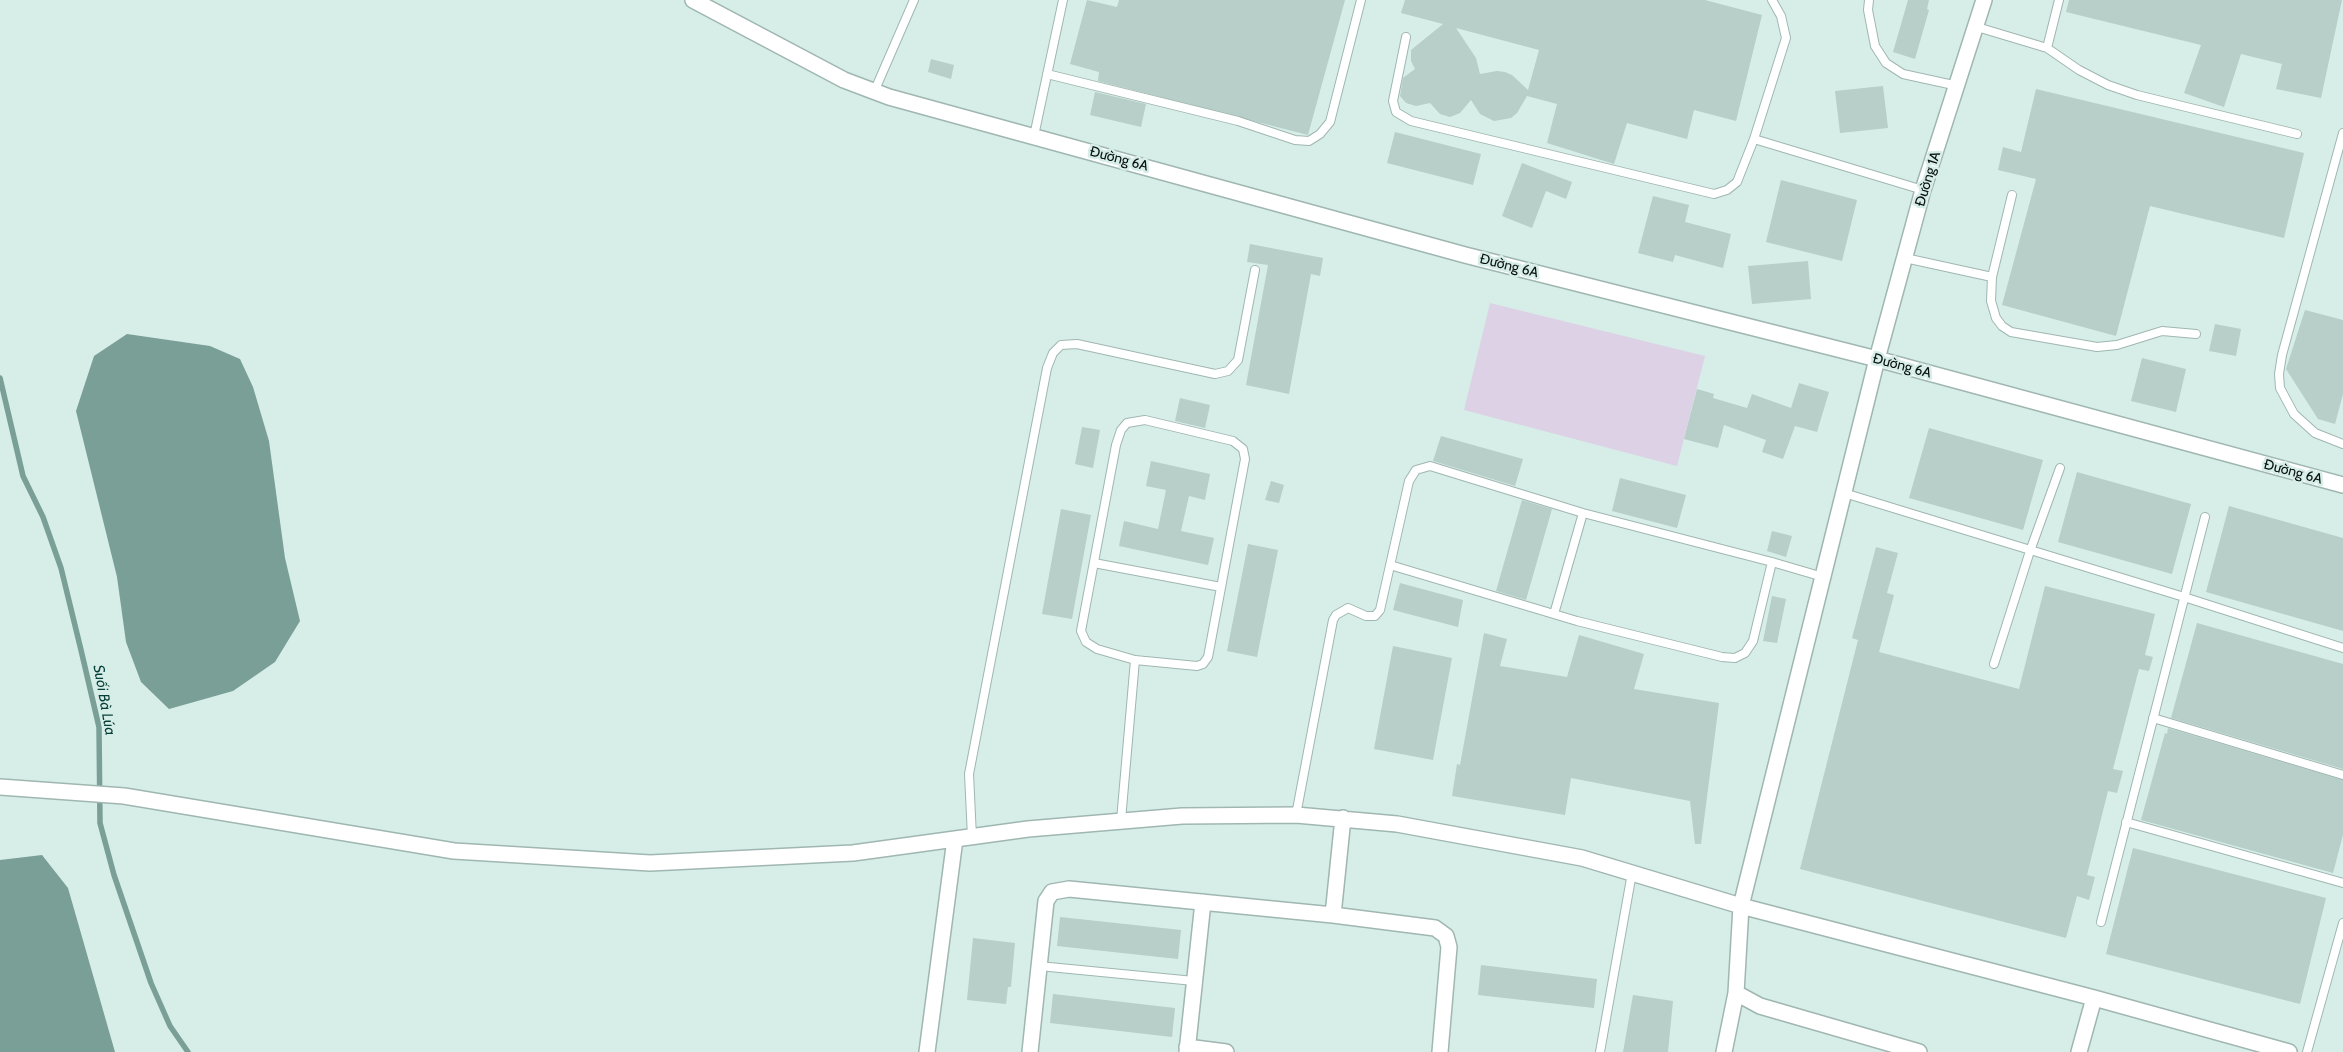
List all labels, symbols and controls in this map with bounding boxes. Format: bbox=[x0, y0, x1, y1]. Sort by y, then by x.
street label: Đường 6A bbox=[1088, 143, 1150, 175]
street label: Đường 1A bbox=[1912, 150, 1944, 208]
street label: Đường 6A bbox=[1478, 251, 1540, 281]
street label: Đường 6A bbox=[1871, 350, 1933, 382]
street label: Đường 6A bbox=[2262, 456, 2324, 488]
water label: Suối Bà Lúa bbox=[89, 663, 119, 737]

